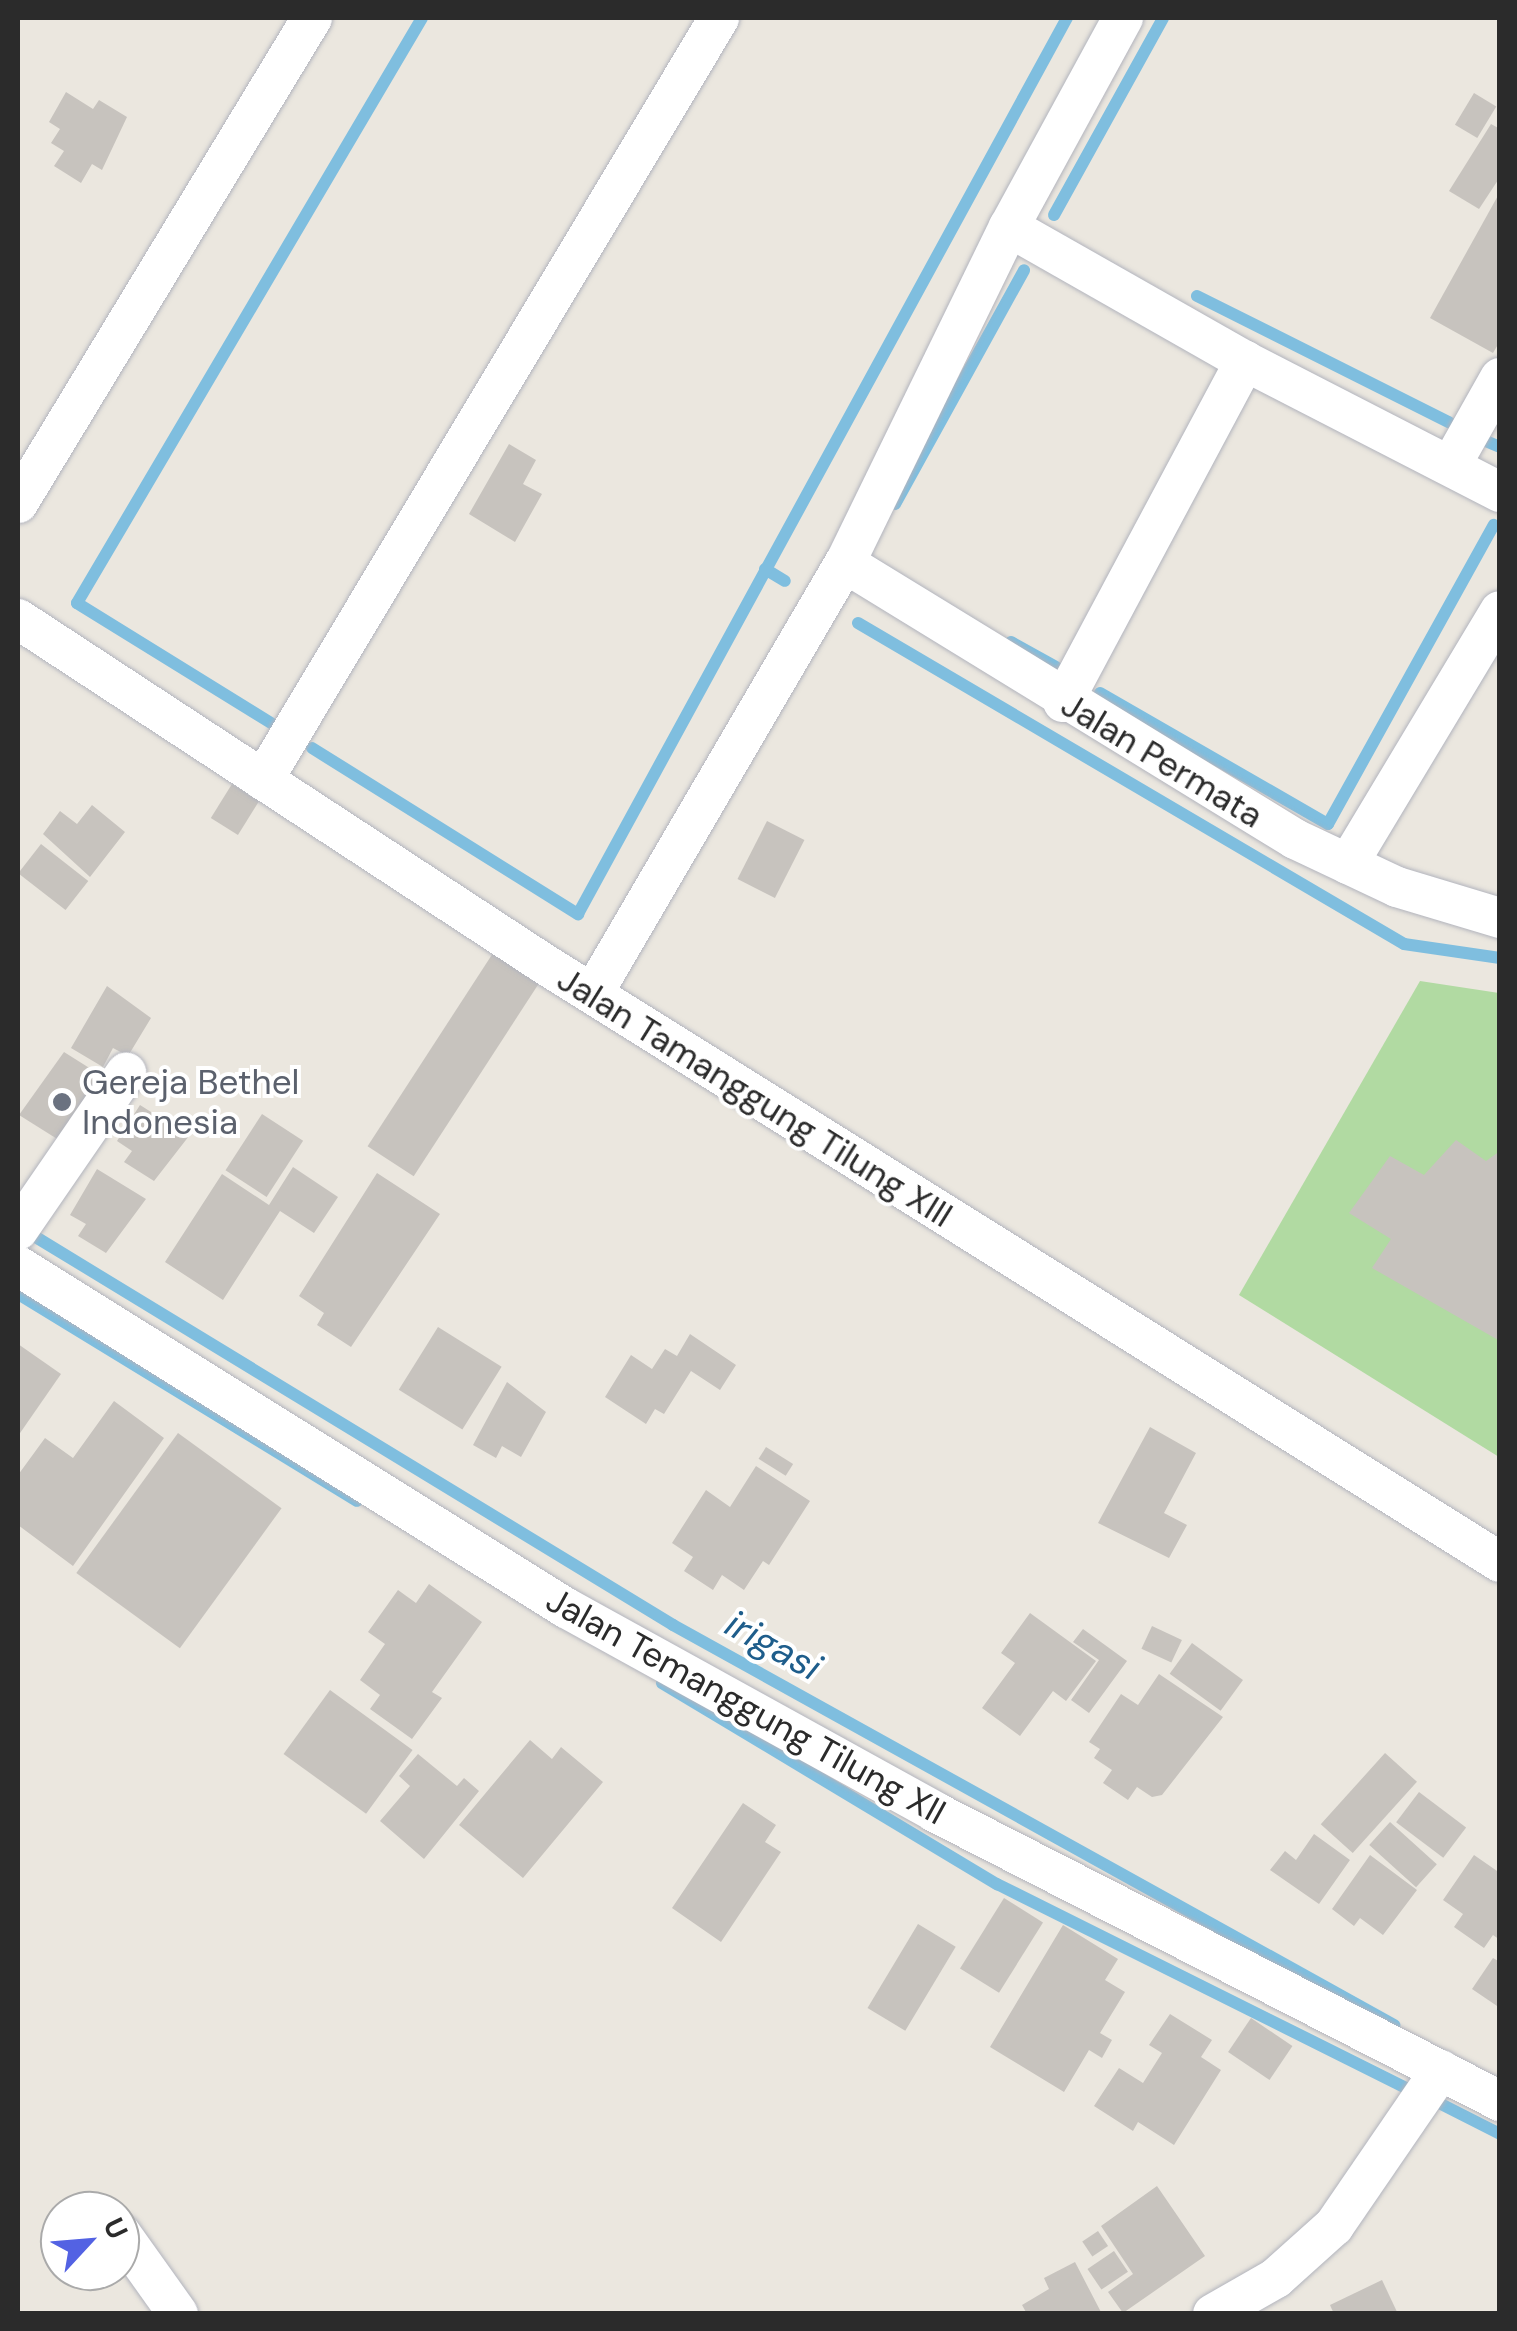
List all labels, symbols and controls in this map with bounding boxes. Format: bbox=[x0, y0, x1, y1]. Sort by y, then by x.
street label: Jalan Permata bbox=[1054, 683, 1270, 837]
street label: Jalan Tamanggung Tilung XIII bbox=[550, 958, 960, 1236]
place label: Gereja Bethel Indonesia bbox=[82, 1061, 299, 1143]
marker: Gereja Bethel Indonesia bbox=[51, 1091, 73, 1113]
street label: Jalan Temanggung Tilung XII bbox=[539, 1579, 953, 1833]
water label: irigasi bbox=[717, 1601, 829, 1691]
north arrow bbox=[40, 2191, 140, 2291]
text: U bbox=[95, 2212, 136, 2245]

